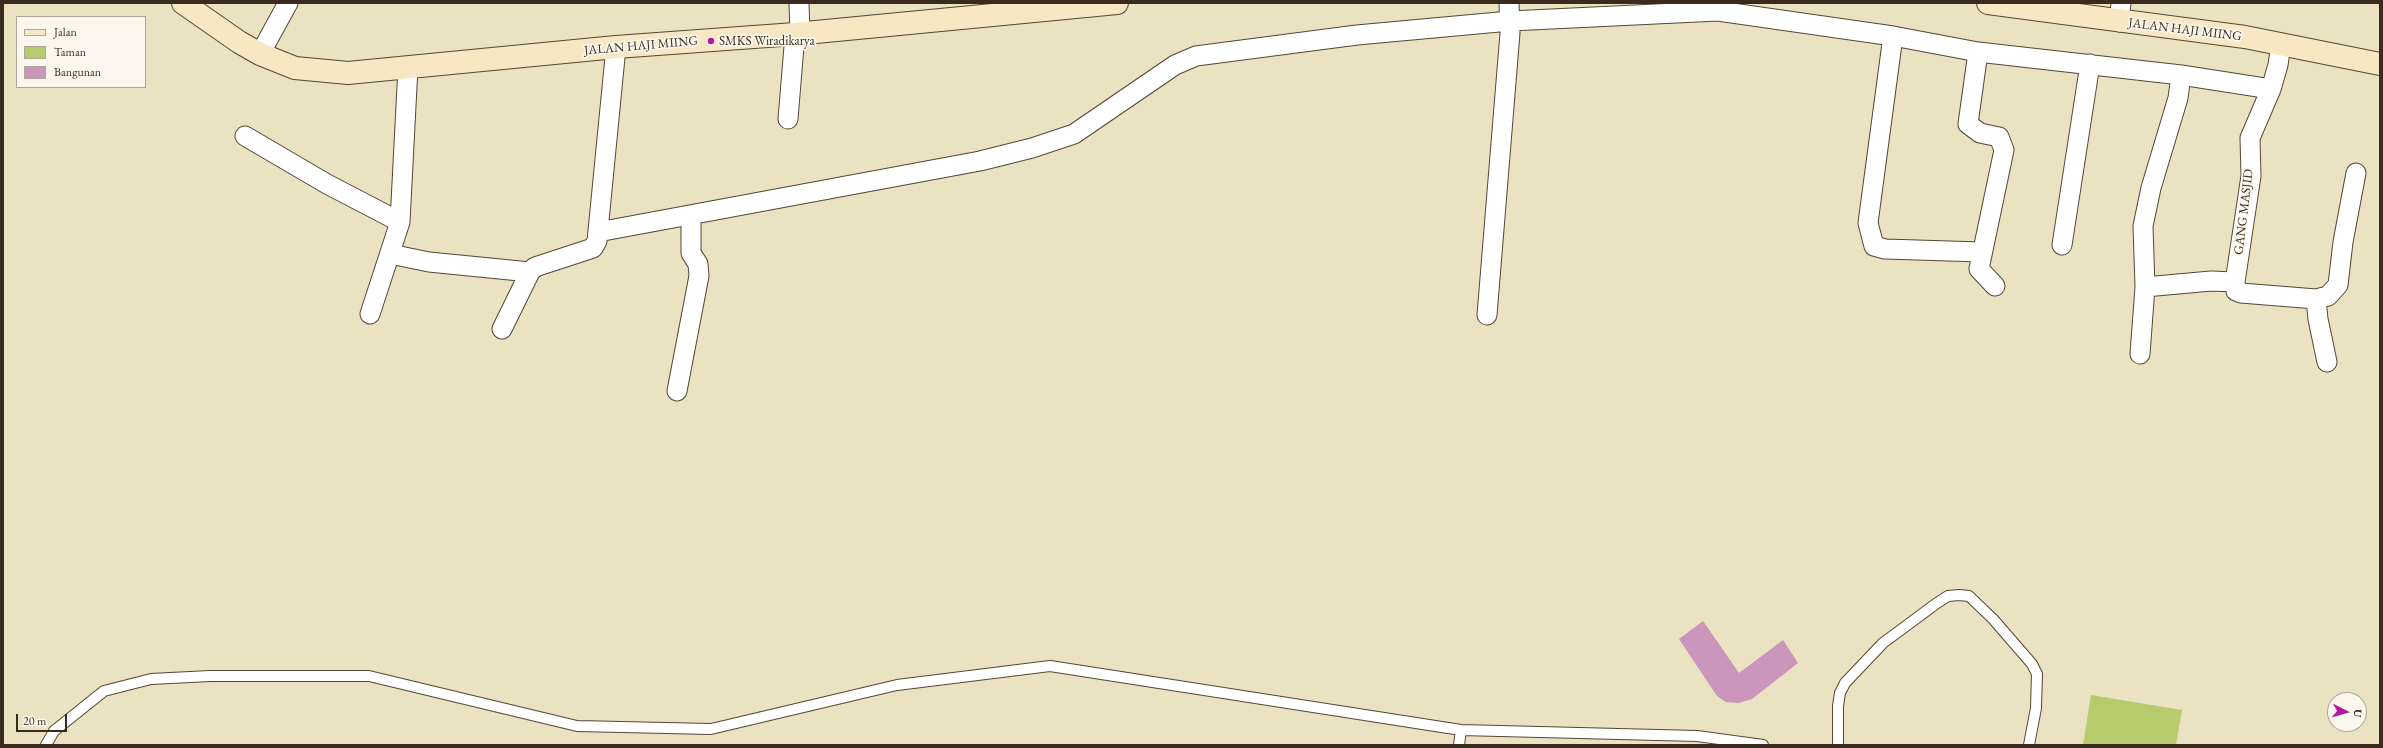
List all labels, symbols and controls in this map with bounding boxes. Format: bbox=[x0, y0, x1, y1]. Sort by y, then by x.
street label: JALAN HAJI MIING bbox=[2127, 15, 2243, 45]
legend bbox=[16, 16, 146, 88]
text: Jalan bbox=[54, 24, 77, 40]
street label: JALAN HAJI MIING bbox=[583, 33, 699, 59]
place label: SMKS Wiradikarya bbox=[719, 33, 815, 49]
marker: SMKS Wiradikarya bbox=[706, 36, 716, 46]
text: Taman bbox=[54, 44, 86, 60]
text: Bangunan bbox=[54, 64, 101, 80]
street label: GANG MASJID bbox=[2231, 168, 2257, 256]
north arrow bbox=[2327, 692, 2367, 732]
scale bar bbox=[18, 706, 69, 732]
text: U bbox=[2351, 708, 2365, 718]
text: 20 m bbox=[23, 713, 46, 729]

